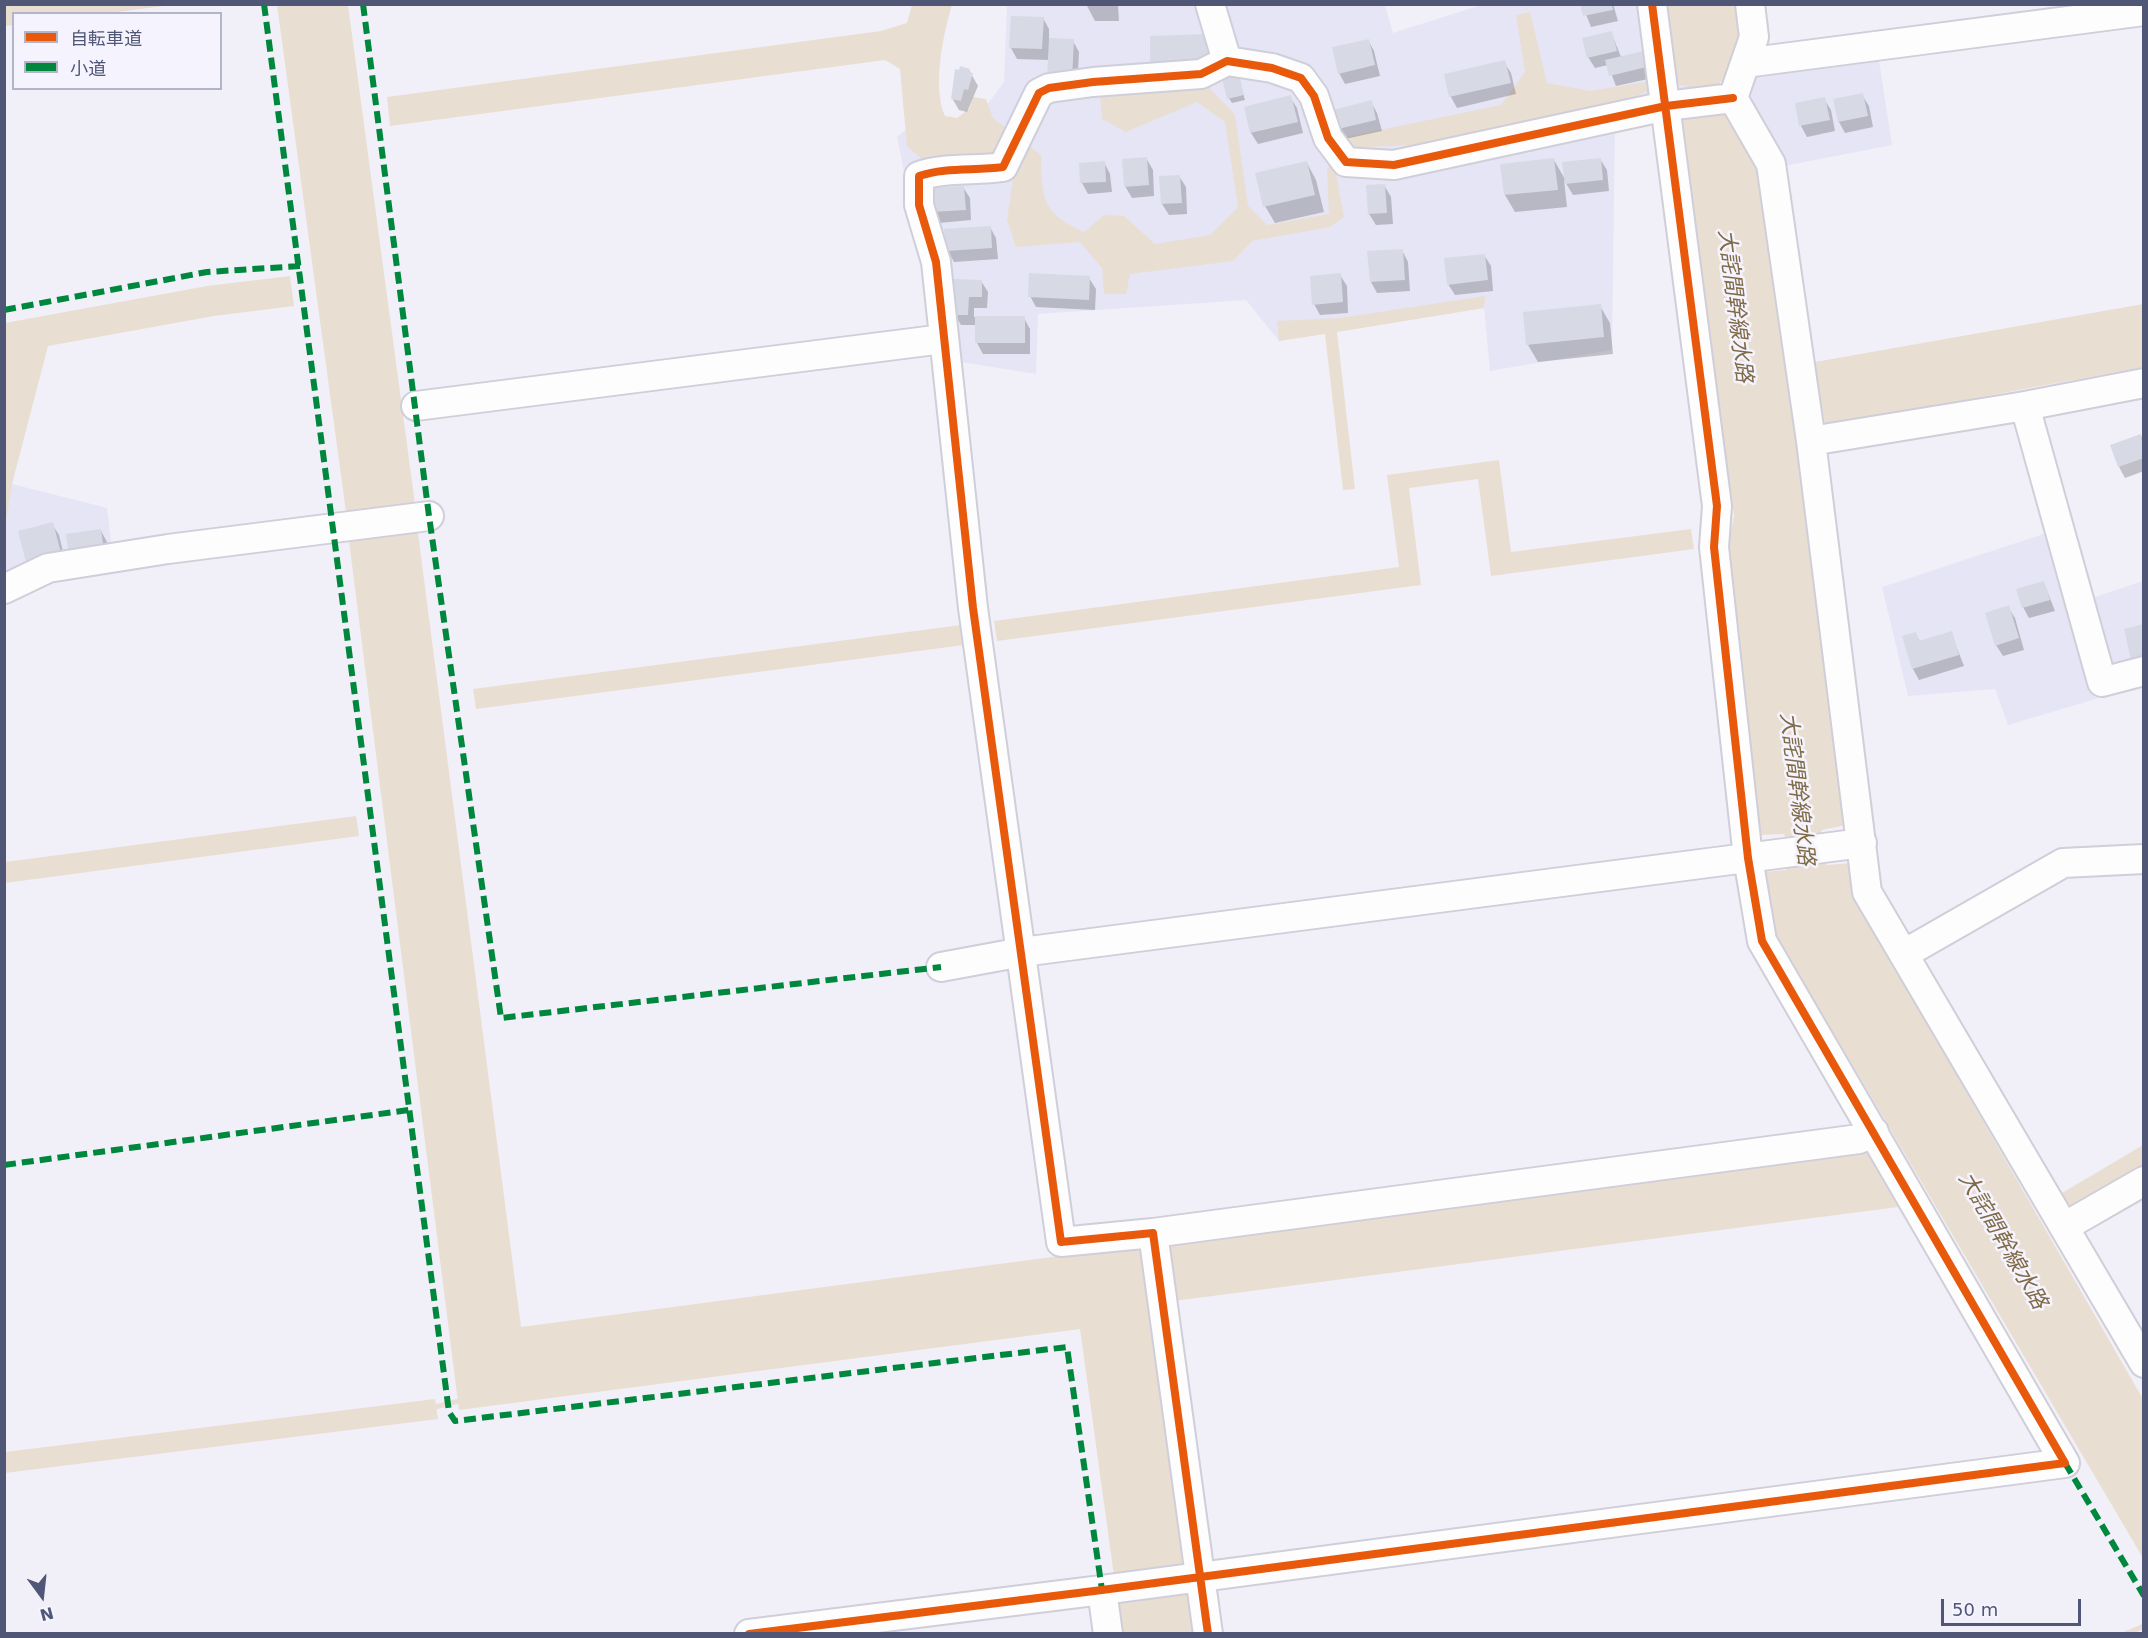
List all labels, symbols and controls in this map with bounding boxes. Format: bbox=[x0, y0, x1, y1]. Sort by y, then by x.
legend bbox=[12, 12, 222, 90]
text: 自転車道 bbox=[70, 28, 142, 49]
text: 小道 bbox=[70, 58, 106, 79]
water label: 大詫間幹線水路 bbox=[1712, 228, 1756, 384]
water label: 大詫間幹線水路 bbox=[1774, 711, 1818, 867]
water label: 大詫間幹線水路 bbox=[1952, 1168, 2052, 1314]
north arrow bbox=[12, 1566, 72, 1626]
scale bar bbox=[1944, 1587, 2084, 1625]
text: 50 m bbox=[1952, 1599, 1998, 1620]
text: N bbox=[38, 1603, 56, 1625]

